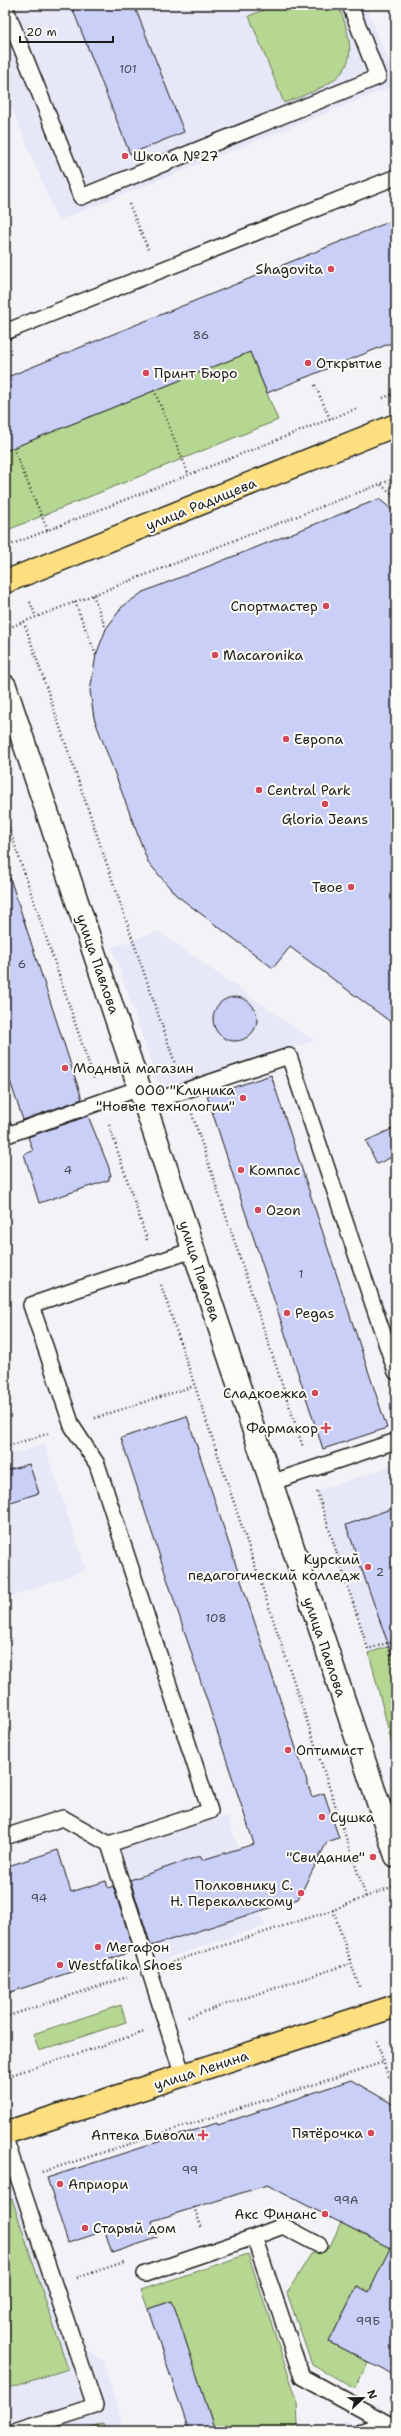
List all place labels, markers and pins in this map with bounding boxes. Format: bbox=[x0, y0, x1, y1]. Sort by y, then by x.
place label: Школа №27 bbox=[133, 147, 219, 165]
marker: Школа №27 bbox=[120, 151, 130, 161]
place label: Shagovita bbox=[256, 260, 323, 278]
marker: Shagovita bbox=[326, 264, 336, 274]
place label: Открытие bbox=[316, 354, 382, 372]
marker: Открытие bbox=[303, 358, 313, 368]
place label: Принт Бюро bbox=[154, 364, 237, 382]
marker: Принт Бюро bbox=[141, 368, 151, 378]
place label: Спортмастер bbox=[230, 597, 318, 615]
marker: Спортмастер bbox=[321, 601, 331, 611]
place label: Macaronika bbox=[223, 646, 304, 664]
marker: Macaronika bbox=[210, 650, 220, 660]
place label: Европа bbox=[294, 730, 343, 748]
marker: Европа bbox=[281, 734, 291, 744]
place label: Central Park bbox=[267, 781, 351, 799]
marker: Central Park bbox=[254, 785, 264, 795]
marker: Gloria Jeans bbox=[320, 799, 330, 809]
place label: Gloria Jeans bbox=[282, 810, 368, 828]
place label: Твое bbox=[312, 878, 343, 896]
marker: Твое bbox=[346, 882, 356, 892]
place label: Модный магазин bbox=[73, 1059, 194, 1077]
marker: Модный магазин bbox=[60, 1063, 70, 1073]
place label: ООО "Клиника "Новые технологии" bbox=[96, 1081, 235, 1115]
marker: ООО "Клиника "Новые технологии" bbox=[238, 1093, 248, 1103]
place label: Компас bbox=[249, 1161, 301, 1179]
marker: Компас bbox=[236, 1165, 246, 1175]
place label: Ozon bbox=[266, 1201, 301, 1219]
marker: Ozon bbox=[253, 1205, 263, 1215]
place label: Pegas bbox=[295, 1304, 335, 1322]
marker: Pegas bbox=[282, 1308, 292, 1318]
place label: Сладкоежка bbox=[223, 1384, 307, 1402]
marker: Сладкоежка bbox=[310, 1388, 320, 1398]
place label: Фармакор bbox=[246, 1419, 318, 1437]
marker: Фармакор bbox=[321, 1423, 331, 1433]
place label: Курский педагогический колледж bbox=[188, 1550, 361, 1584]
marker: Курский педагогический колледж bbox=[363, 1562, 373, 1572]
place label: Оптимист bbox=[296, 1741, 364, 1759]
marker: Оптимист bbox=[283, 1745, 293, 1755]
place label: Сушка bbox=[330, 1808, 375, 1826]
marker: Сушка bbox=[317, 1812, 327, 1822]
place label: "Свидание" bbox=[286, 1848, 365, 1866]
marker: "Свидание" bbox=[368, 1852, 378, 1862]
place label: Полковнику С. Н. Перекальскому bbox=[170, 1876, 293, 1910]
marker: Полковнику С. Н. Перекальскому bbox=[296, 1888, 306, 1898]
place label: Мегафон bbox=[106, 1938, 169, 1956]
marker: Мегафон bbox=[93, 1942, 103, 1952]
place label: Westfalika Shoes bbox=[68, 1956, 183, 1974]
marker: Westfalika Shoes bbox=[55, 1960, 65, 1970]
place label: Пятёрочка bbox=[292, 2124, 363, 2142]
place label: Аптека Биволи bbox=[91, 2126, 195, 2144]
marker: Пятёрочка bbox=[366, 2128, 376, 2138]
marker: Аптека Биволи bbox=[198, 2130, 208, 2140]
place label: Априори bbox=[68, 2175, 129, 2193]
marker: Априори bbox=[55, 2179, 65, 2189]
place label: Акс Финанс bbox=[234, 2205, 317, 2223]
marker: Акс Финанс bbox=[320, 2209, 330, 2219]
place label: Старый дом bbox=[93, 2219, 176, 2237]
marker: Старый дом bbox=[80, 2223, 90, 2233]

